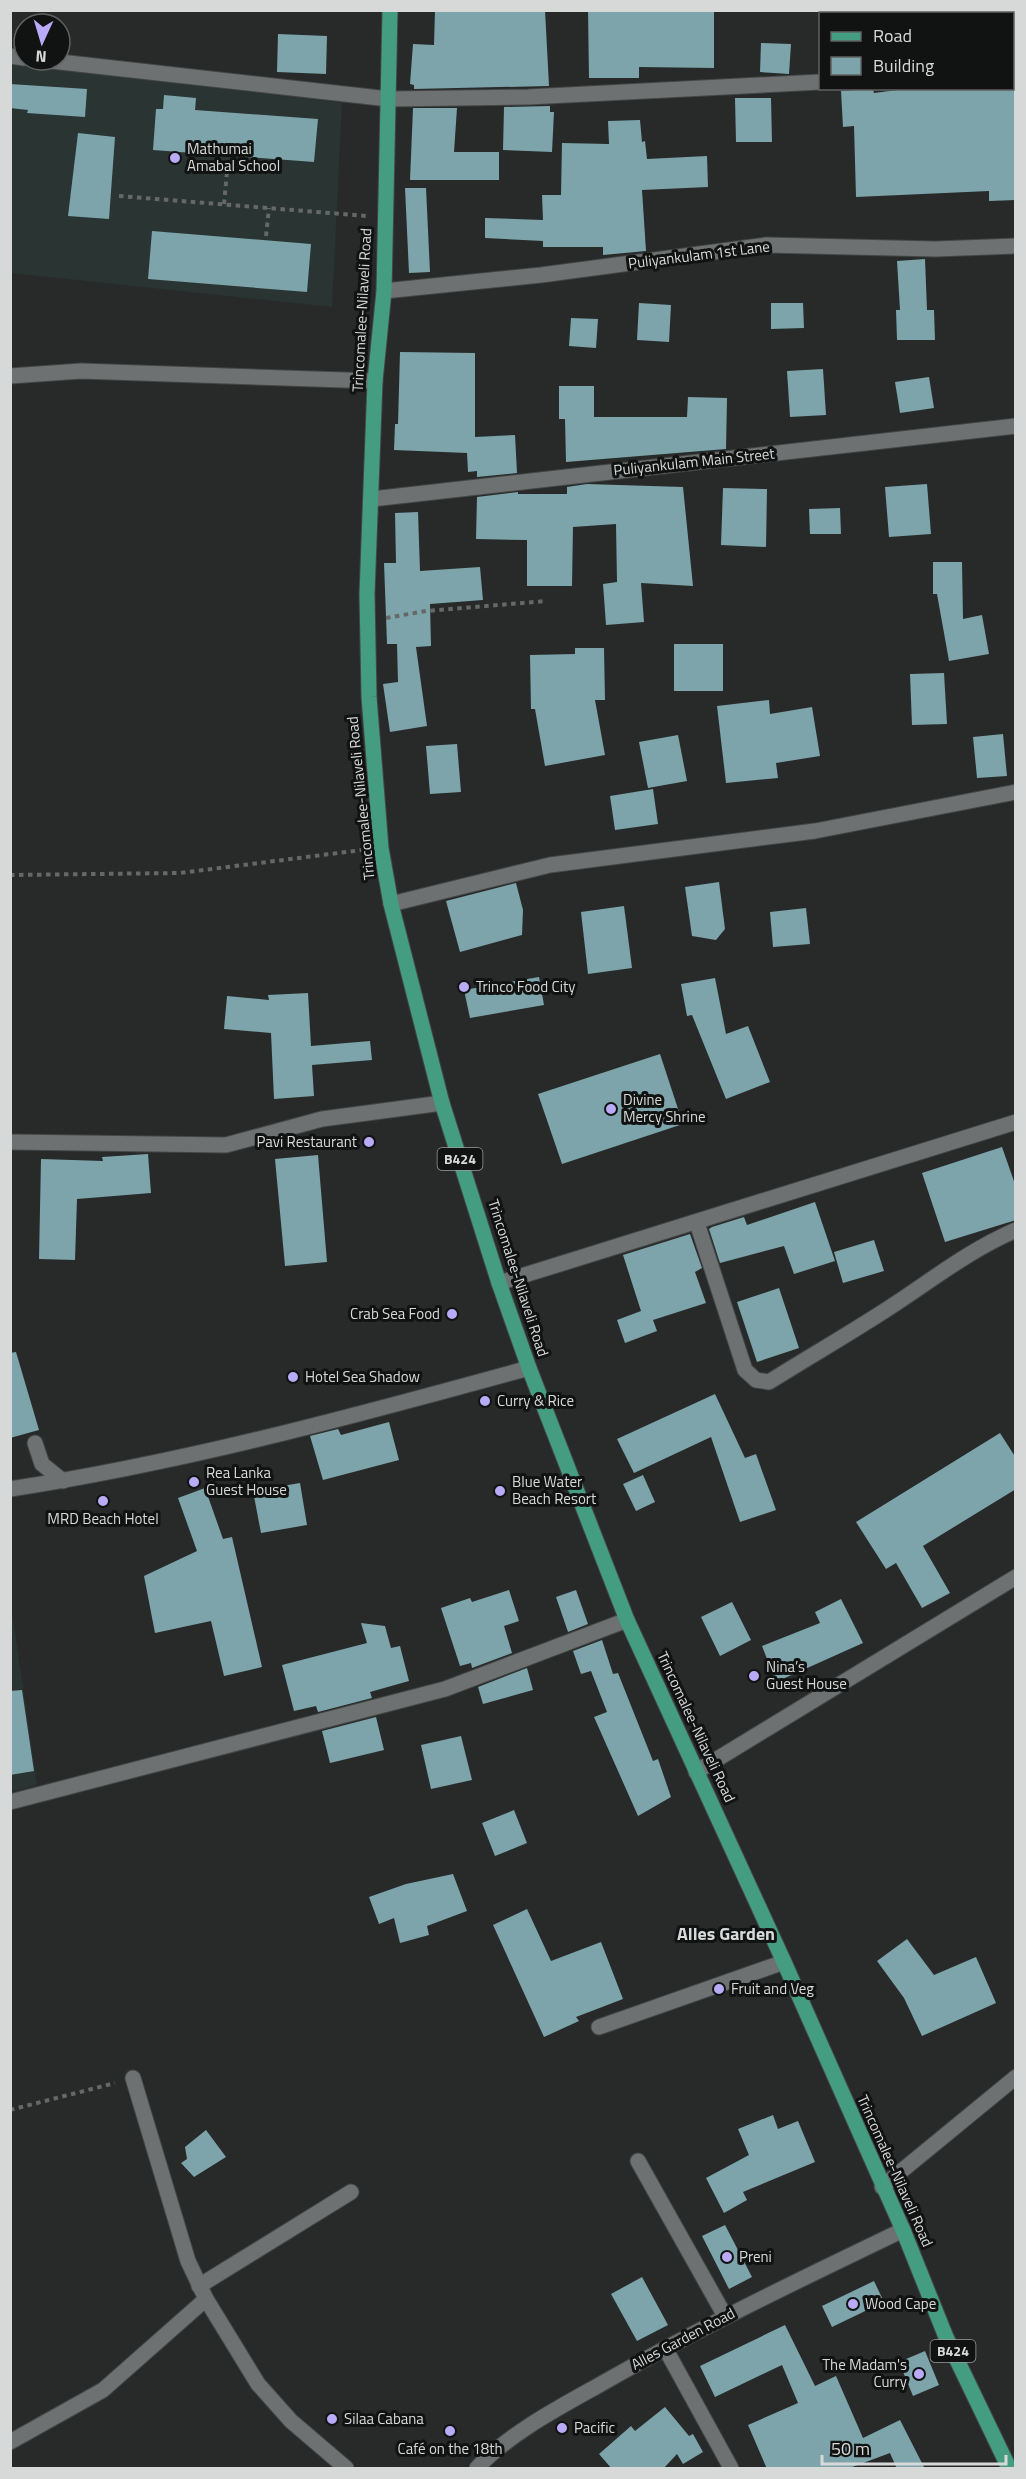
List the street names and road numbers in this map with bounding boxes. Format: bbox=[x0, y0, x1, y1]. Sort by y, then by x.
street label: Trincomalee-Nilaveli Road bbox=[346, 227, 377, 393]
street label: Puliyankulam 1st Lane bbox=[627, 234, 771, 275]
street label: Puliyankulam Main Street bbox=[612, 442, 776, 481]
street label: Trincomalee-Nilaveli Road bbox=[340, 715, 381, 881]
road number: B424 bbox=[438, 1148, 482, 1170]
street label: Trincomalee-Nilaveli Road bbox=[482, 1196, 555, 1360]
street label: Trincomalee-Nilaveli Road bbox=[651, 1647, 742, 1806]
street label: Trincomalee-Nilaveli Road bbox=[852, 2091, 939, 2251]
street label: Alles Garden Road bbox=[627, 2301, 739, 2376]
road number: B424 bbox=[930, 2340, 976, 2362]

